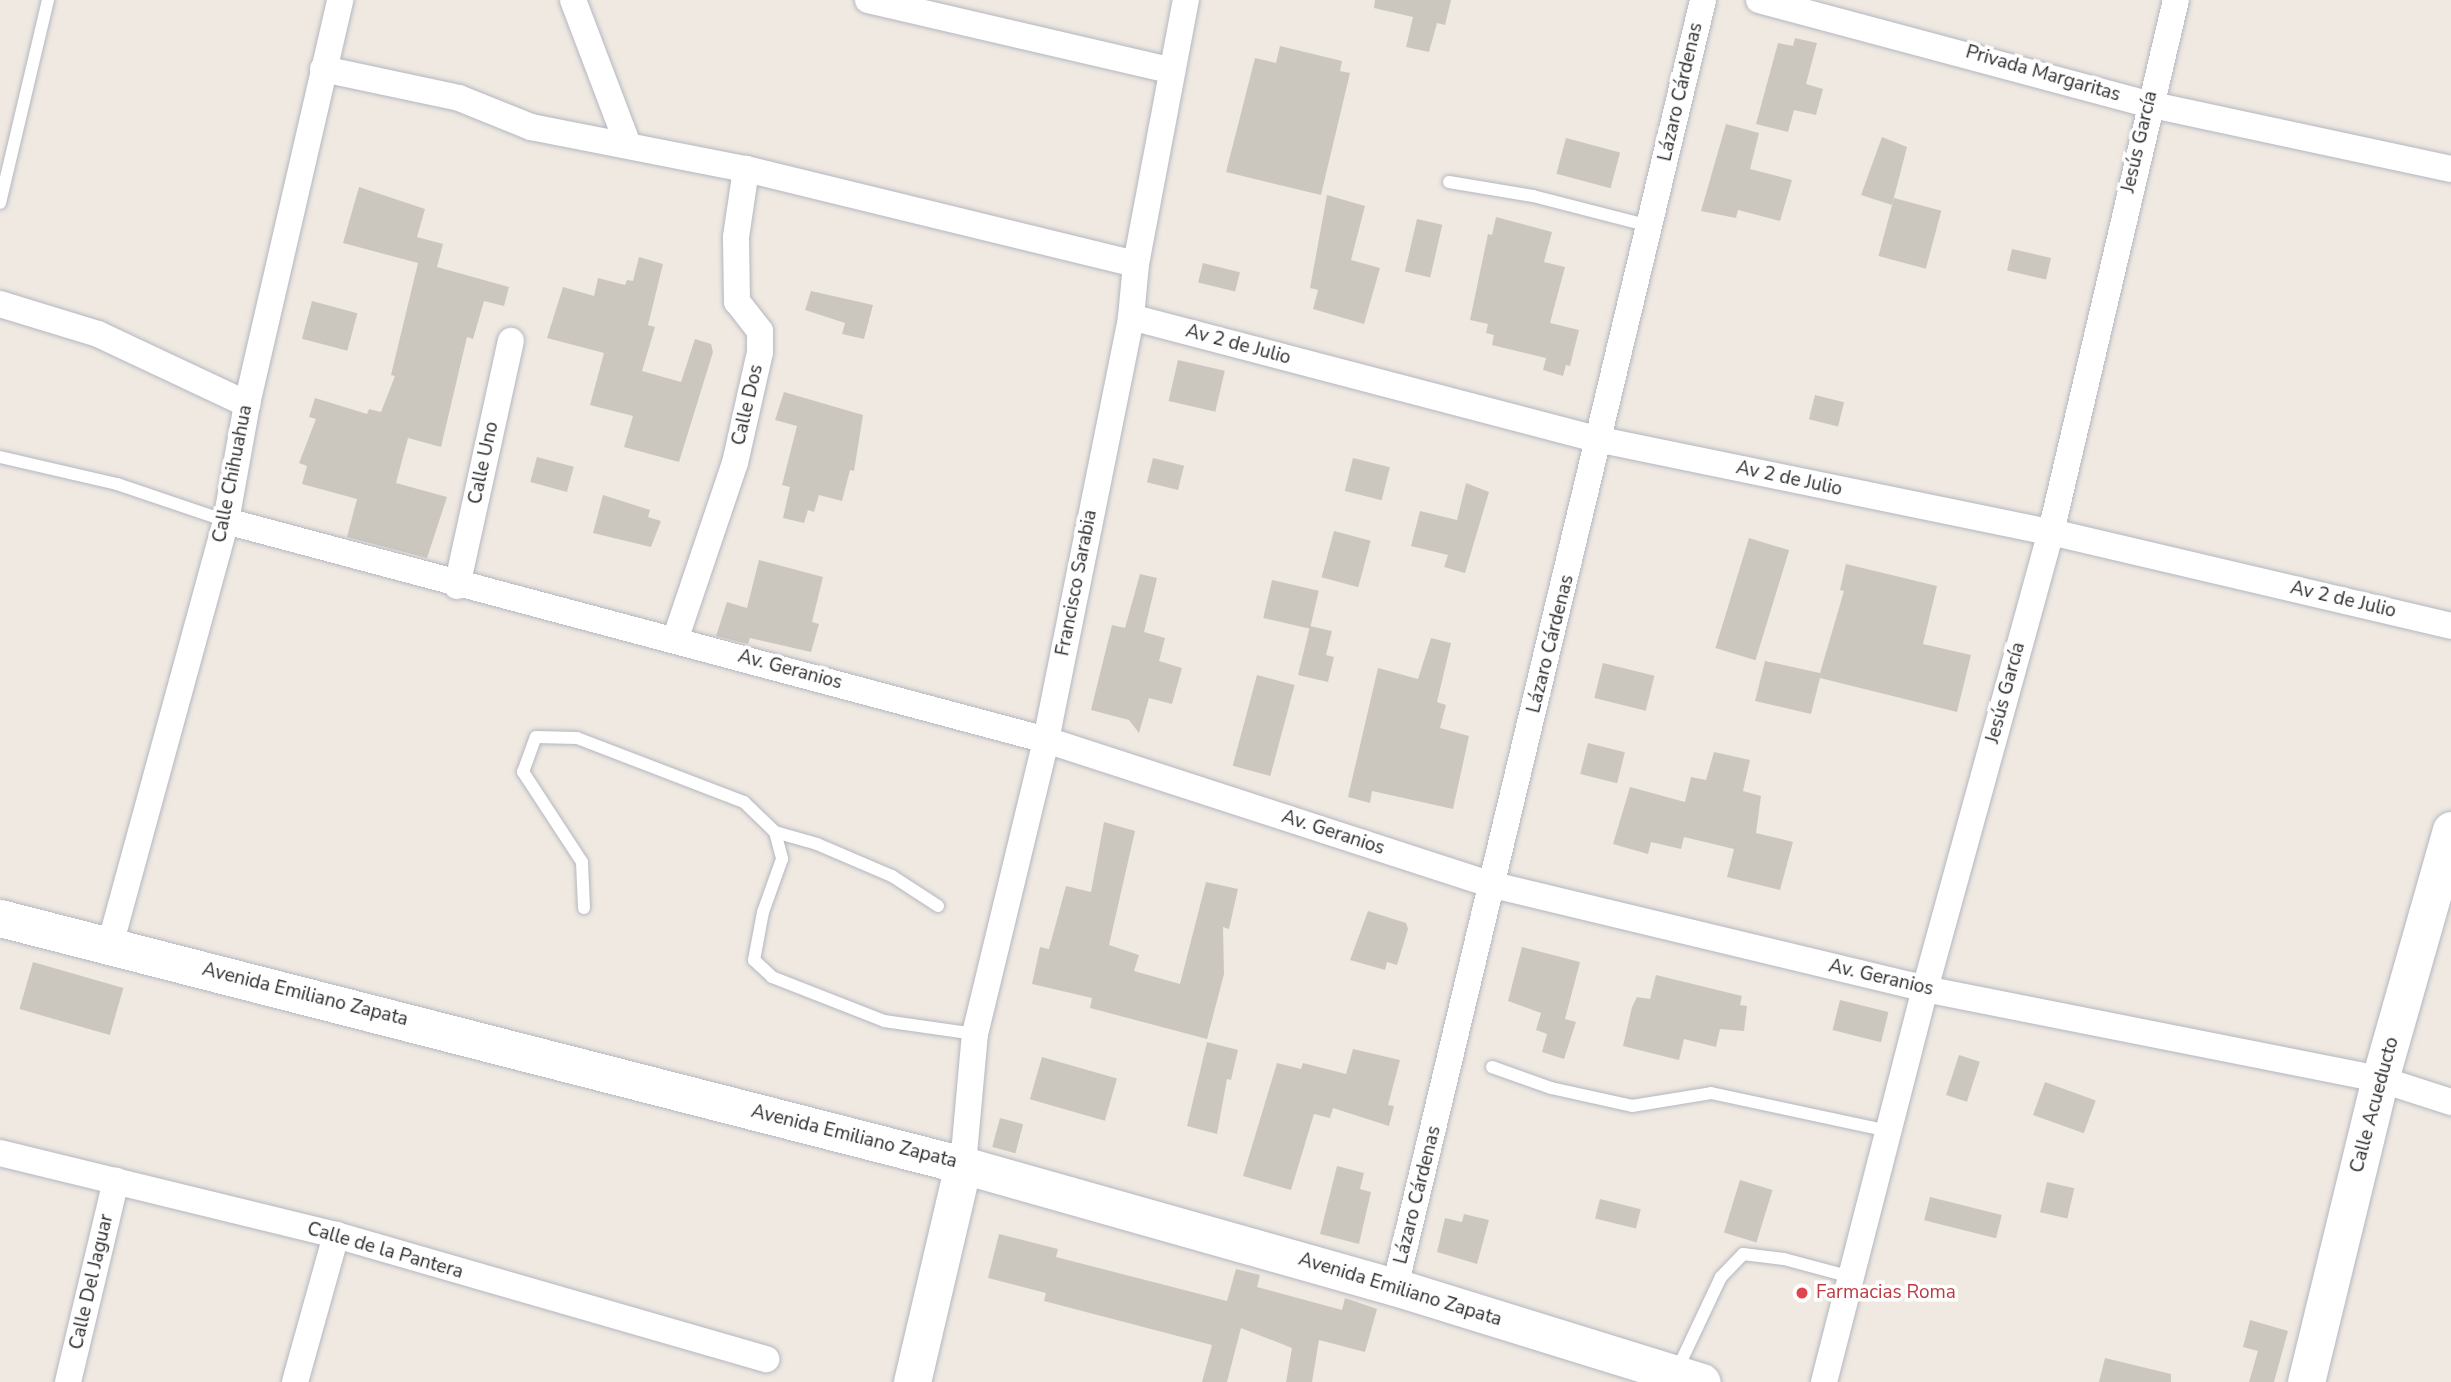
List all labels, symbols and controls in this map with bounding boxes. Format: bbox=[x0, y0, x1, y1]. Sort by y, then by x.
street label: Lázaro Cárdenas bbox=[1654, 20, 1708, 164]
street label: Privada Margaritas bbox=[1963, 41, 2123, 107]
street label: Jesús García bbox=[2117, 89, 2163, 195]
street label: Av 2 de Julio bbox=[1183, 320, 1293, 370]
street label: Calle Dos bbox=[728, 362, 768, 448]
street label: Calle Chihuahua bbox=[208, 403, 258, 545]
street label: Calle Uno bbox=[464, 420, 504, 506]
street label: Av 2 de Julio bbox=[1734, 457, 1844, 501]
street label: Francisco Sarabia bbox=[1052, 508, 1102, 658]
street label: Lázaro Cárdenas bbox=[1523, 572, 1579, 716]
street label: Av 2 de Julio bbox=[2288, 577, 2398, 623]
street label: Jesús García bbox=[1982, 640, 2030, 746]
street label: Av. Geranios bbox=[735, 645, 845, 695]
street label: Av. Geranios bbox=[1279, 806, 1387, 860]
street label: Av. Geranios bbox=[1826, 955, 1936, 1001]
street label: Avenida Emiliano Zapata bbox=[200, 958, 410, 1032]
street label: Calle Acueducto bbox=[2346, 1035, 2404, 1175]
street label: Avenida Emiliano Zapata bbox=[749, 1100, 959, 1174]
street label: Lázaro Cárdenas bbox=[1390, 1123, 1446, 1267]
street label: Calle Del Jaguar bbox=[65, 1212, 119, 1352]
street label: Calle de la Pantera bbox=[304, 1218, 466, 1284]
street label: Avenida Emiliano Zapata bbox=[1296, 1248, 1504, 1332]
place label: Farmacias Roma bbox=[1816, 1282, 1956, 1304]
marker: Farmacias Roma bbox=[1794, 1285, 1810, 1301]

